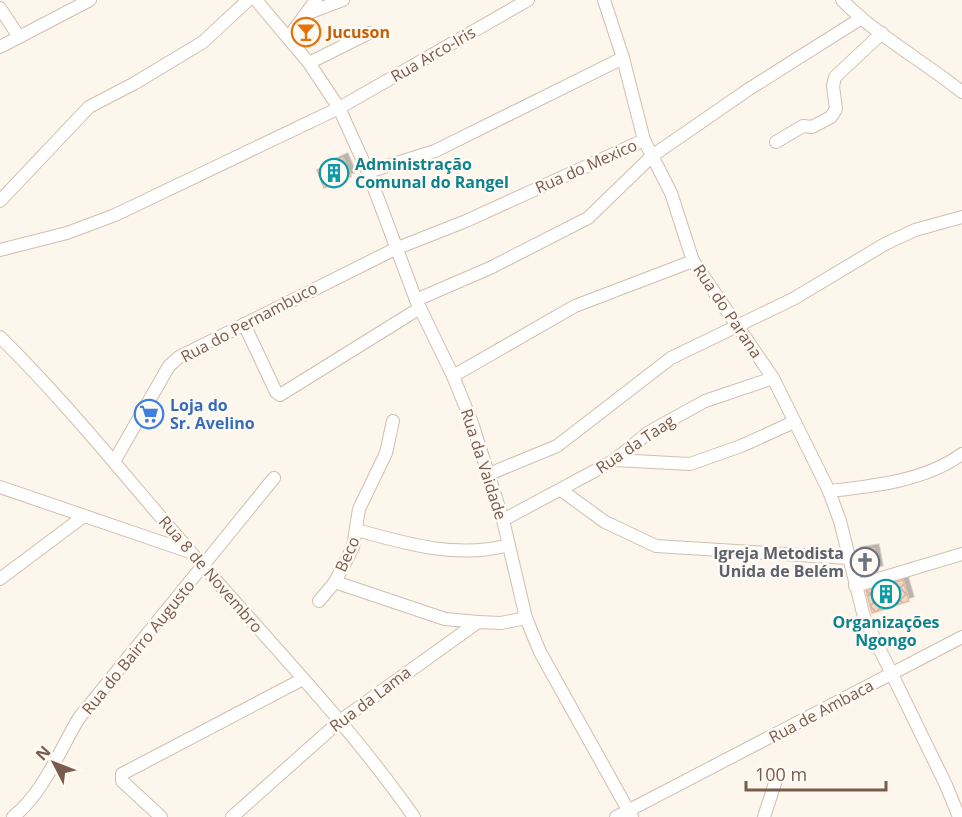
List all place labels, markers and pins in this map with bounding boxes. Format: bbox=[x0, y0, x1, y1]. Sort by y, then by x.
bar icon: Jucuson bbox=[290, 16, 322, 48]
place label: Jucuson bbox=[325, 21, 390, 43]
place label: Administração Comunal do Rangel bbox=[355, 153, 509, 193]
building icon: Administração Comunal do Rangel bbox=[318, 157, 350, 189]
place label: Loja do Sr. Avelino bbox=[170, 394, 255, 434]
supermarket icon: Loja do Sr. Avelino bbox=[133, 398, 165, 430]
place label: Igreja Metodista Unida de Belém bbox=[713, 542, 844, 582]
church icon: Igreja Metodista Unida de Belém bbox=[849, 546, 881, 578]
building icon: Organizações Ngongo bbox=[870, 578, 902, 610]
place label: Organizações Ngongo bbox=[832, 611, 940, 651]

